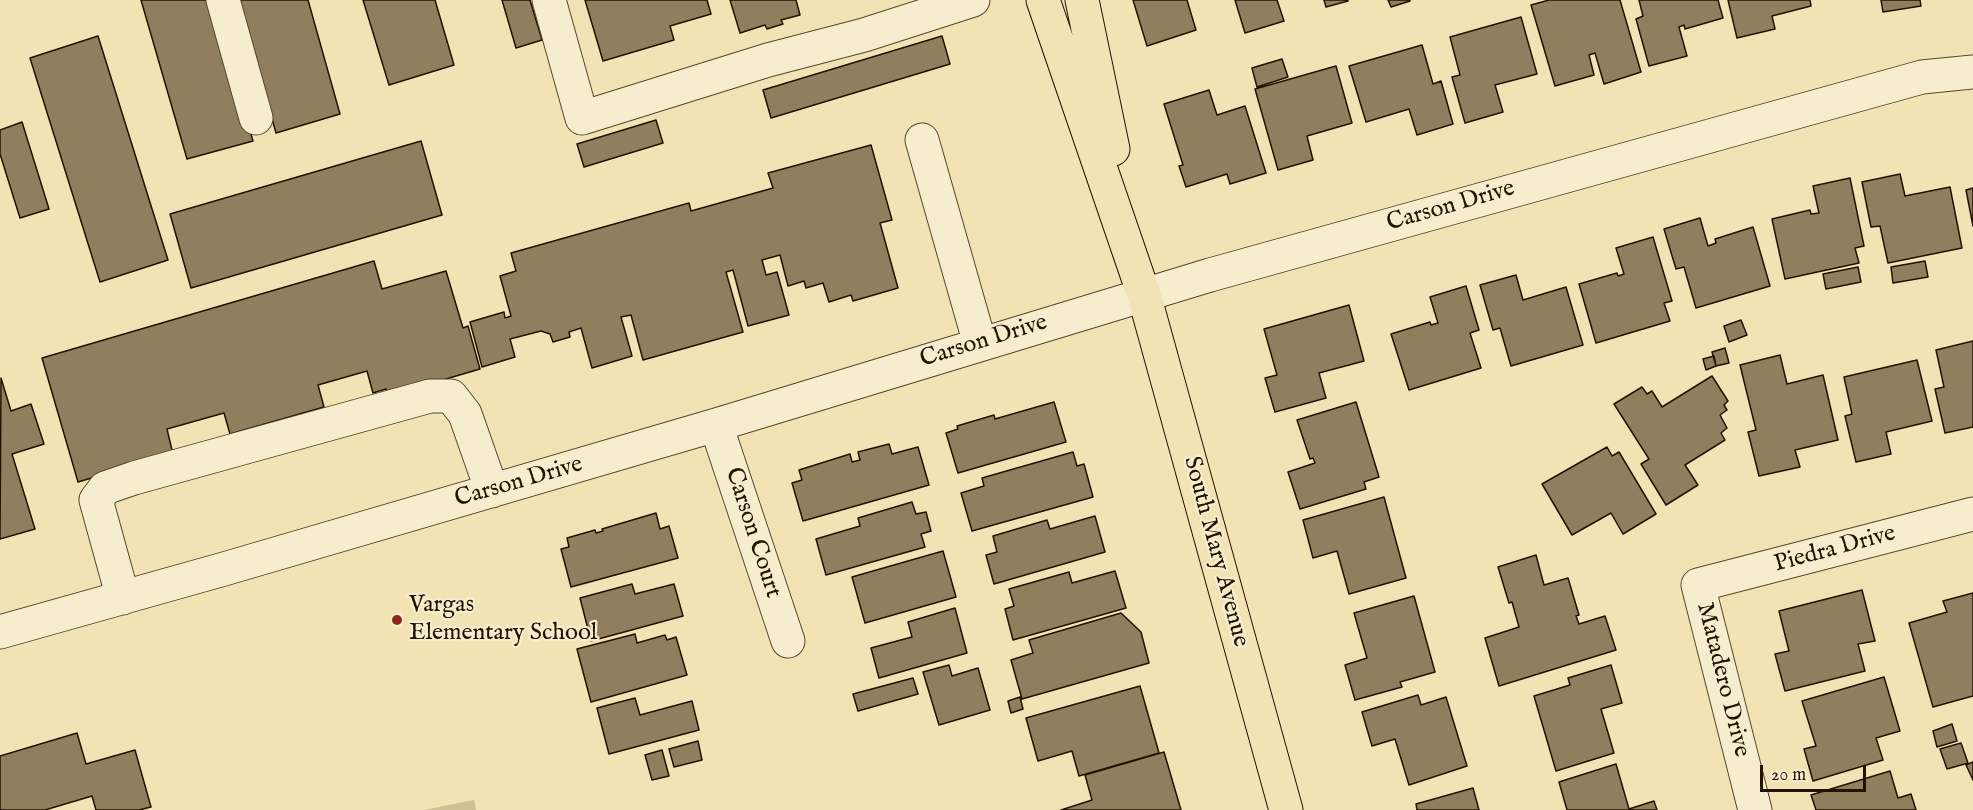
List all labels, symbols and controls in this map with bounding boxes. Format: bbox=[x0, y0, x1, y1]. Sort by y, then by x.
street label: Carson Drive bbox=[1384, 175, 1518, 239]
street label: Carson Drive bbox=[917, 309, 1051, 375]
street label: Carson Drive bbox=[452, 451, 586, 515]
street label: South Mary Avenue bbox=[1176, 454, 1254, 650]
street label: Carson Court bbox=[717, 464, 787, 602]
street label: Piedra Drive bbox=[1771, 520, 1899, 580]
place label: Vargas Elementary School bbox=[409, 592, 597, 648]
street label: Matadero Drive bbox=[1689, 600, 1755, 760]
marker: Vargas Elementary School bbox=[390, 613, 404, 627]
scale bar bbox=[1763, 753, 1870, 791]
text: 20 m bbox=[1771, 764, 1806, 787]

